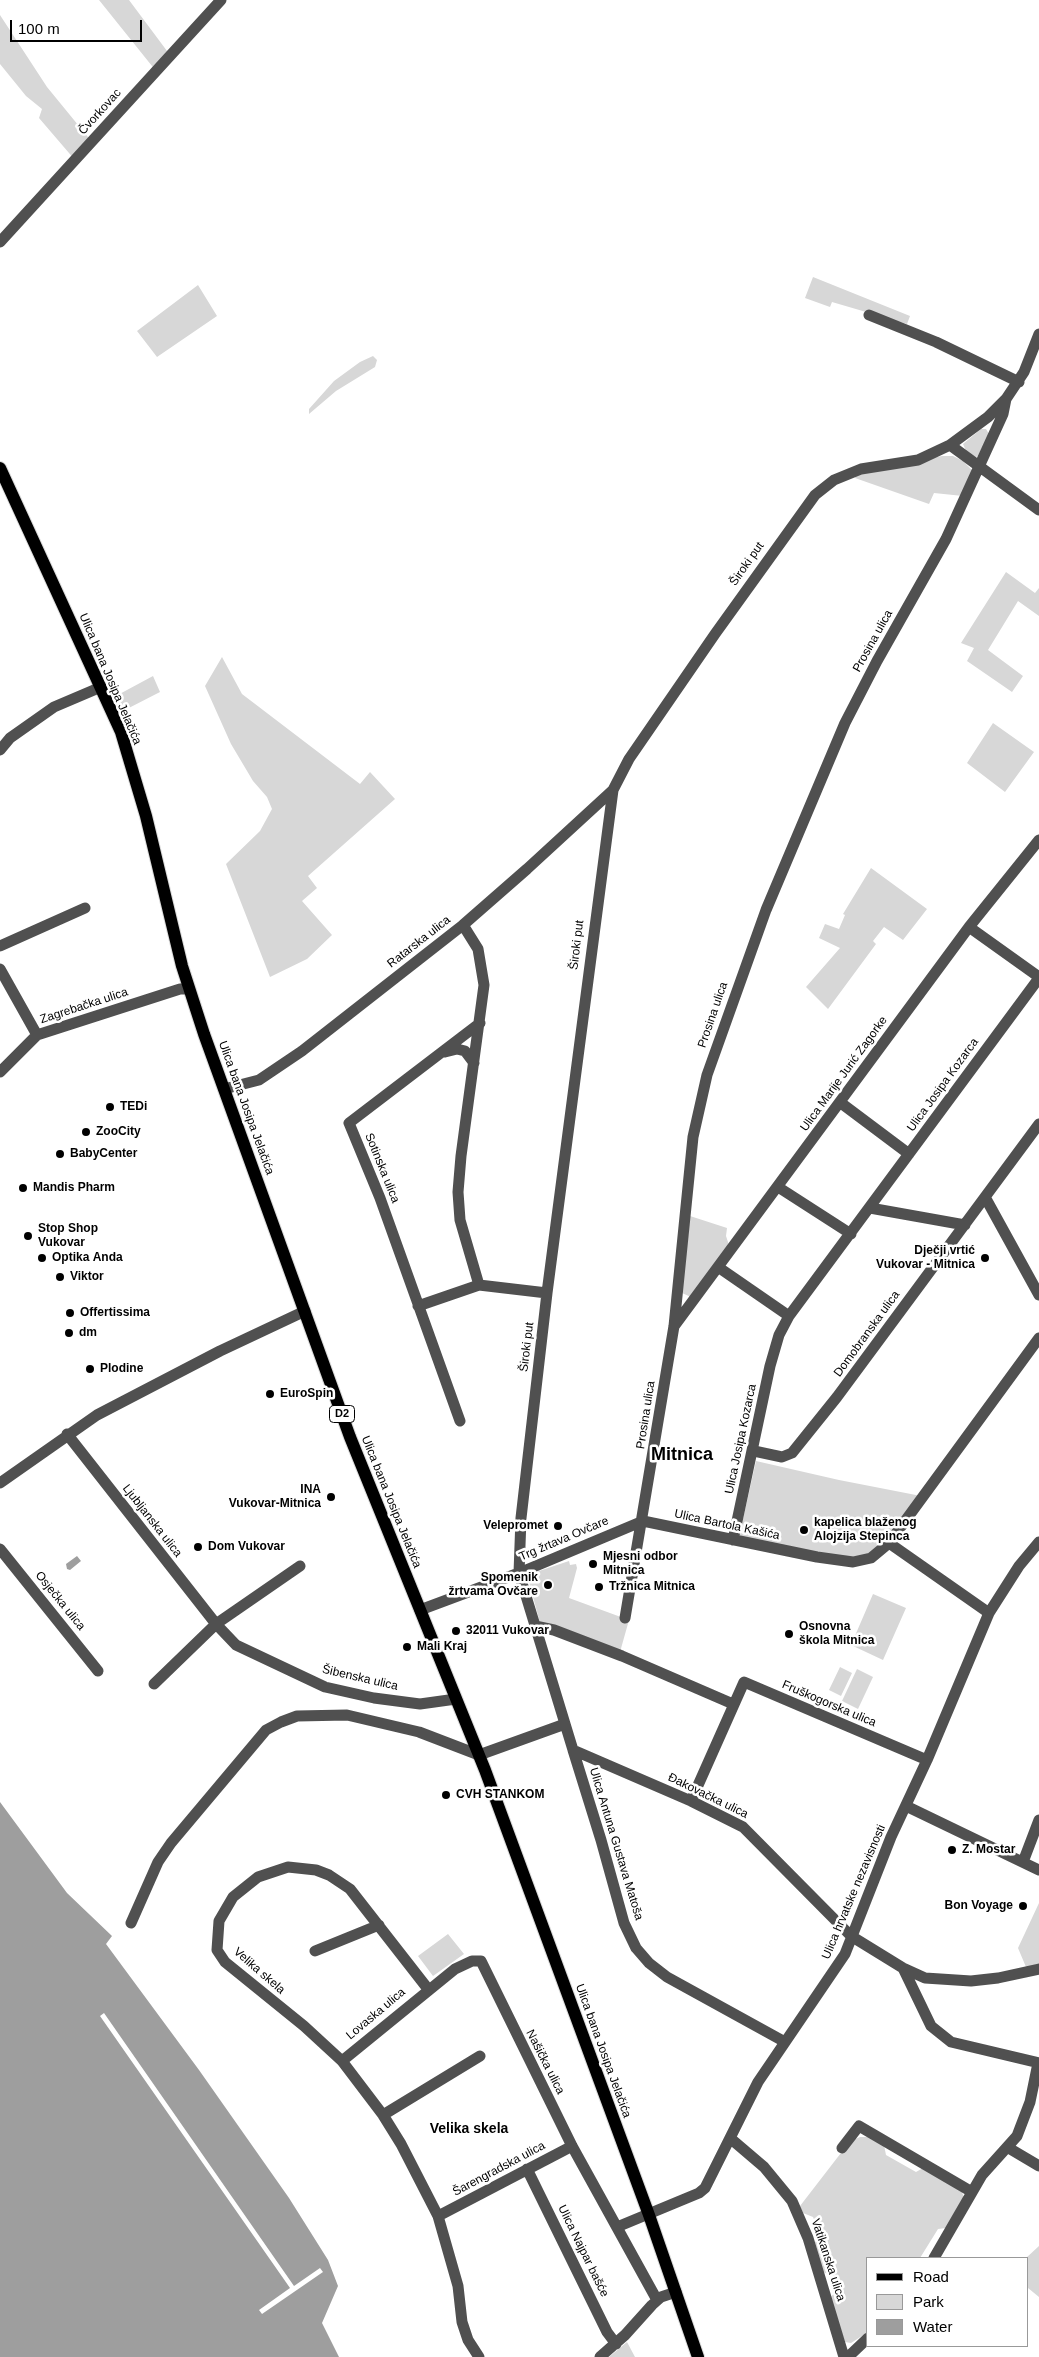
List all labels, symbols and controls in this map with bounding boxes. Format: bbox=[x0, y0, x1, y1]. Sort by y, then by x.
scale bar bbox=[12, 10, 145, 42]
text: 100 m bbox=[18, 20, 60, 37]
street label: Čvorkovac bbox=[76, 86, 124, 138]
street label: Široki put bbox=[727, 539, 767, 589]
street label: Prosina ulica bbox=[850, 607, 896, 675]
street label: Ulica bana Josipa Jelačića bbox=[76, 611, 144, 747]
street label: Ratarska ulica bbox=[385, 913, 453, 971]
street label: Široki put bbox=[567, 919, 587, 971]
street label: Prosina ulica bbox=[695, 980, 731, 1050]
street label: Zagrebačka ulica bbox=[38, 985, 130, 1027]
street label: Ulica Marije Jurić Zagorke bbox=[797, 1014, 891, 1134]
street label: Ulica Josipa Kozarca bbox=[904, 1035, 982, 1135]
street label: Ulica bana Josipa Jelačića bbox=[215, 1039, 277, 1177]
place label: TEDi bbox=[120, 1100, 147, 1114]
marker: TEDi bbox=[104, 1101, 116, 1113]
place label: ZooCity bbox=[96, 1125, 141, 1139]
marker: ZooCity bbox=[80, 1126, 92, 1138]
street label: Sotinska ulica bbox=[361, 1131, 403, 1205]
place label: BabyCenter bbox=[70, 1147, 137, 1161]
marker: BabyCenter bbox=[54, 1148, 66, 1160]
place label: Mandis Pharm bbox=[33, 1181, 115, 1195]
marker: Mandis Pharm bbox=[17, 1182, 29, 1194]
place label: Stop Shop Vukovar bbox=[38, 1222, 98, 1250]
marker: Stop Shop Vukovar bbox=[22, 1230, 34, 1242]
place label: Dječji vrtić Vukovar - Mitnica bbox=[876, 1244, 975, 1272]
place label: Optika Anda bbox=[52, 1251, 123, 1265]
marker: Optika Anda bbox=[36, 1252, 48, 1264]
marker: Dječji vrtić Vukovar - Mitnica bbox=[979, 1252, 991, 1264]
place label: Viktor bbox=[70, 1270, 104, 1284]
marker: Viktor bbox=[54, 1271, 66, 1283]
street label: Domobranska ulica bbox=[831, 1288, 903, 1380]
place label: Offertissima bbox=[80, 1306, 150, 1320]
marker: Offertissima bbox=[64, 1307, 76, 1319]
street label: Široki put bbox=[517, 1321, 537, 1373]
place label: dm bbox=[79, 1326, 97, 1340]
marker: dm bbox=[63, 1327, 75, 1339]
place label: Plodine bbox=[100, 1362, 143, 1376]
marker: Plodine bbox=[84, 1363, 96, 1375]
street label: Prosina ulica bbox=[634, 1380, 658, 1450]
street label: Ulica Josipa Kozarca bbox=[722, 1383, 760, 1495]
place label: EuroSpin bbox=[280, 1387, 333, 1401]
marker: EuroSpin bbox=[264, 1388, 276, 1400]
road number: D2 bbox=[330, 1406, 354, 1422]
street label: Ulica bana Josipa Jelačića bbox=[358, 1434, 424, 1570]
district label: Mitnica bbox=[651, 1444, 713, 1466]
street label: Ljubljanska ulica bbox=[119, 1482, 185, 1560]
place label: INA Vukovar-Mitnica bbox=[229, 1483, 321, 1511]
marker: INA Vukovar-Mitnica bbox=[325, 1491, 337, 1503]
street label: Ulica Bartola Kašića bbox=[673, 1507, 781, 1543]
street label: Trg žrtava Ovčare bbox=[517, 1514, 611, 1564]
place label: kapelica blaženog Alojzija Stepinca bbox=[814, 1516, 917, 1544]
place label: Velepromet bbox=[483, 1519, 548, 1533]
marker: Velepromet bbox=[552, 1520, 564, 1532]
marker: kapelica blaženog Alojzija Stepinca bbox=[798, 1524, 810, 1536]
place label: Dom Vukovar bbox=[208, 1540, 285, 1554]
marker: Dom Vukovar bbox=[192, 1541, 204, 1553]
place label: Mjesni odbor Mitnica bbox=[603, 1550, 678, 1578]
marker: Mjesni odbor Mitnica bbox=[587, 1558, 599, 1570]
street label: Osječka ulica bbox=[32, 1569, 88, 1633]
place label: Spomenik žrtvama Ovčare bbox=[449, 1571, 538, 1599]
marker: Spomenik žrtvama Ovčare bbox=[542, 1579, 554, 1591]
place label: Tržnica Mitnica bbox=[609, 1580, 695, 1594]
marker: Tržnica Mitnica bbox=[593, 1581, 605, 1593]
place label: Osnovna škola Mitnica bbox=[799, 1620, 874, 1648]
place label: 32011 Vukovar bbox=[466, 1624, 549, 1638]
marker: 32011 Vukovar bbox=[450, 1625, 462, 1637]
marker: Osnovna škola Mitnica bbox=[783, 1628, 795, 1640]
place label: Mali Kraj bbox=[417, 1640, 467, 1654]
marker: Mali Kraj bbox=[401, 1641, 413, 1653]
street label: Šibenska ulica bbox=[321, 1662, 399, 1694]
street label: Fruškogorska ulica bbox=[780, 1678, 878, 1730]
street label: Ulica Antuna Gustava Matoša bbox=[586, 1766, 646, 1922]
street label: Đakovačka ulica bbox=[666, 1770, 750, 1822]
place label: CVH STANKOM bbox=[456, 1788, 544, 1802]
marker: CVH STANKOM bbox=[440, 1789, 452, 1801]
street label: Ulica hrvatske nezavisnosti bbox=[819, 1823, 889, 1961]
place label: Z. Mostar bbox=[962, 1843, 1015, 1857]
marker: Z. Mostar bbox=[946, 1844, 958, 1856]
place label: Bon Voyage bbox=[945, 1899, 1013, 1913]
marker: Bon Voyage bbox=[1017, 1900, 1029, 1912]
street label: Velika skela bbox=[230, 1945, 288, 1997]
street label: Ulica bana Josipa Jelačića bbox=[572, 1982, 634, 2120]
street label: Lovaska ulica bbox=[344, 1985, 408, 2043]
street label: Našička ulica bbox=[523, 2027, 567, 2097]
district label: Velika skela bbox=[430, 2121, 508, 2137]
street label: Šarengradska ulica bbox=[450, 2139, 548, 2199]
street label: Ulica Najpar bašće bbox=[554, 2203, 612, 2299]
street label: Vatikanska ulica bbox=[808, 2217, 848, 2303]
legend bbox=[866, 2257, 1029, 2347]
text: Road bbox=[913, 2268, 949, 2285]
text: Park bbox=[913, 2293, 944, 2310]
text: Water bbox=[913, 2318, 952, 2335]

